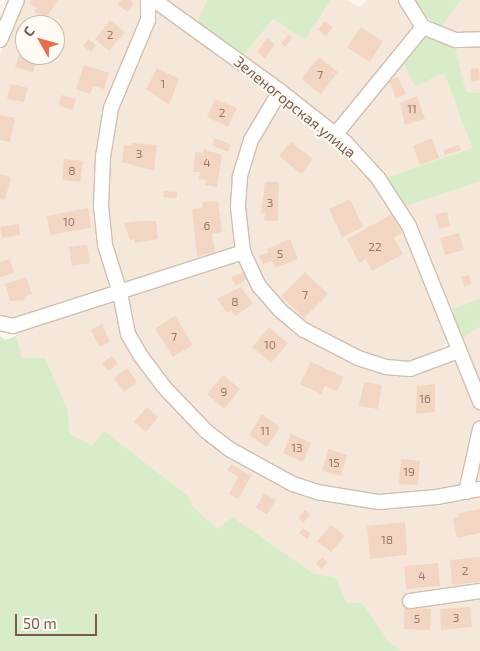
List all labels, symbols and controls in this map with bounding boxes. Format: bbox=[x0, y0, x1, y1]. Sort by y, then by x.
north arrow bbox=[15, 15, 65, 65]
text: С bbox=[19, 23, 38, 40]
house number: 2 bbox=[107, 28, 113, 42]
street label: Зеленогорская улица bbox=[231, 52, 359, 162]
house number: 7 bbox=[317, 68, 323, 82]
house number: 1 bbox=[161, 77, 165, 91]
house number: 11 bbox=[407, 102, 417, 116]
house number: 2 bbox=[219, 106, 225, 120]
house number: 3 bbox=[136, 147, 142, 161]
house number: 4 bbox=[203, 156, 211, 170]
house number: 8 bbox=[68, 164, 76, 178]
house number: 3 bbox=[267, 196, 273, 210]
house number: 10 bbox=[63, 215, 75, 229]
house number: 6 bbox=[204, 219, 210, 233]
house number: 22 bbox=[368, 240, 382, 254]
house number: 5 bbox=[277, 247, 283, 261]
house number: 7 bbox=[302, 288, 308, 302]
house number: 8 bbox=[231, 295, 239, 309]
house number: 7 bbox=[171, 330, 177, 344]
house number: 10 bbox=[264, 338, 276, 352]
house number: 9 bbox=[221, 385, 227, 399]
house number: 16 bbox=[419, 392, 431, 406]
house number: 11 bbox=[260, 424, 270, 438]
house number: 13 bbox=[291, 441, 303, 455]
house number: 15 bbox=[328, 456, 340, 470]
house number: 19 bbox=[403, 465, 415, 479]
house number: 18 bbox=[381, 533, 393, 547]
house number: 2 bbox=[462, 564, 468, 578]
house number: 4 bbox=[418, 569, 426, 583]
scale bar bbox=[18, 604, 100, 636]
house number: 3 bbox=[453, 611, 459, 625]
house number: 5 bbox=[414, 612, 420, 626]
text: 50 m bbox=[23, 614, 57, 632]

